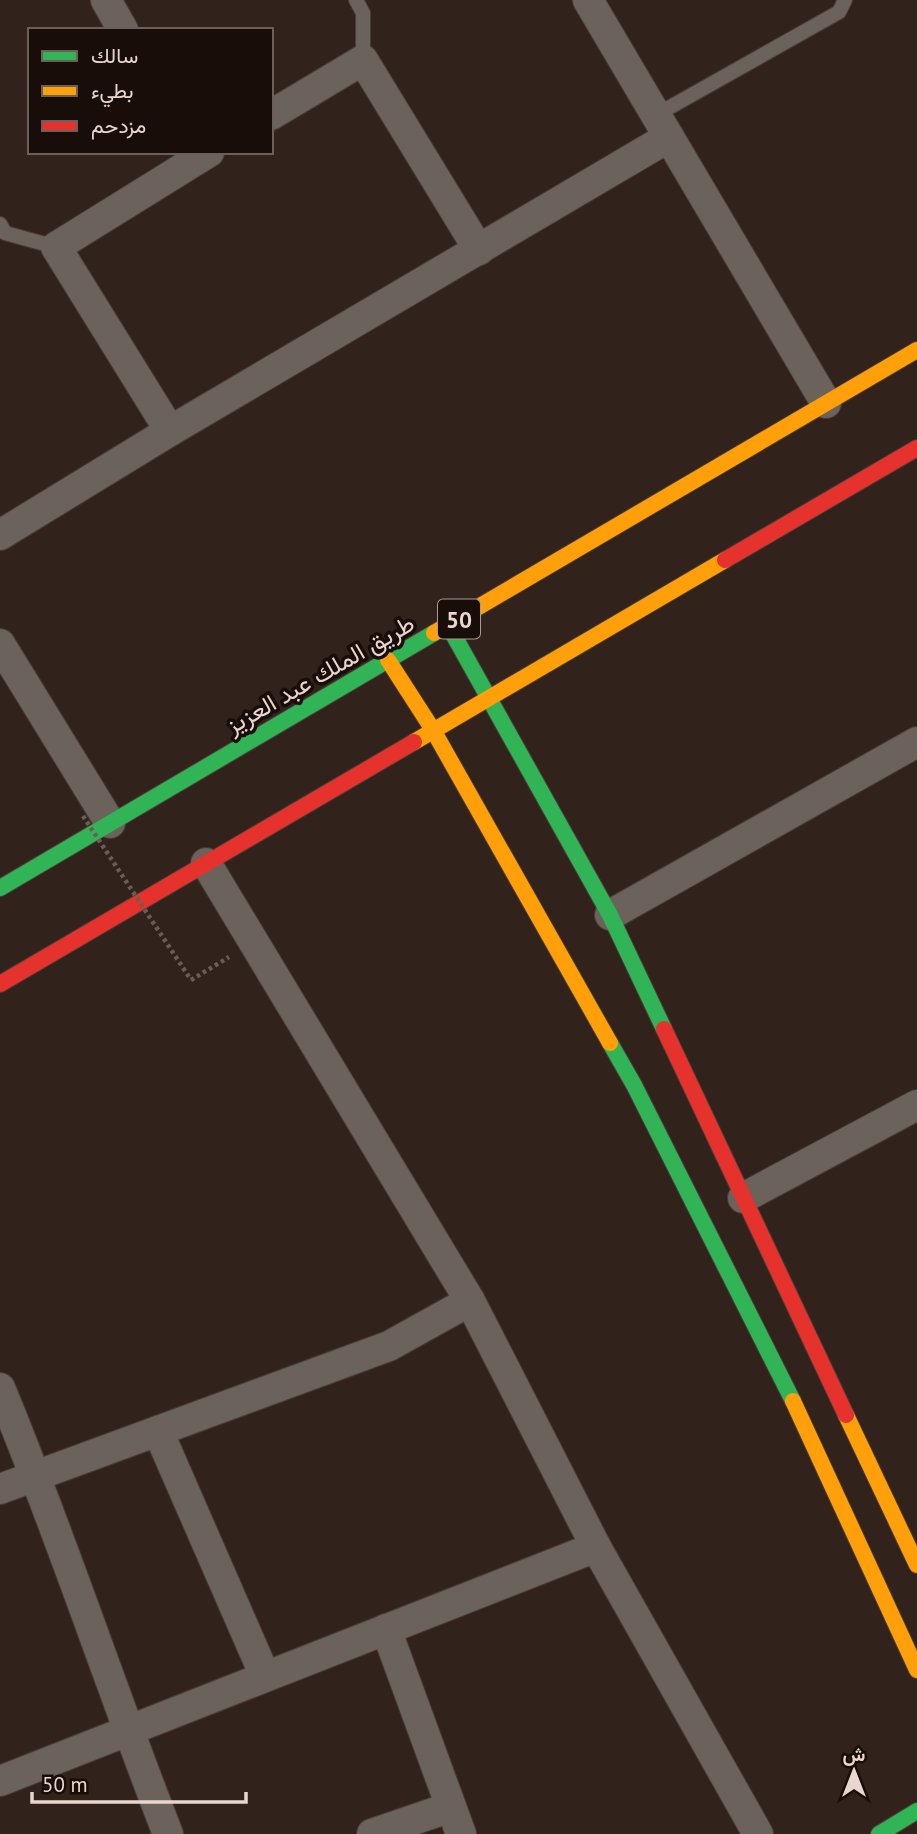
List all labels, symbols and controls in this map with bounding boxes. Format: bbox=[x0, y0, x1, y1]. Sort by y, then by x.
legend bbox=[28, 28, 273, 154]
text: سالك bbox=[91, 42, 138, 69]
text: بطيء bbox=[91, 77, 134, 108]
text: مزدحم bbox=[91, 112, 146, 140]
road number: 50 bbox=[438, 600, 480, 638]
street label: طريق الملك عبد العزيز bbox=[219, 607, 420, 741]
north arrow bbox=[819, 1736, 889, 1806]
text: ش bbox=[843, 1742, 866, 1766]
scale bar bbox=[32, 1760, 245, 1804]
text: 50 m bbox=[42, 1771, 88, 1798]

